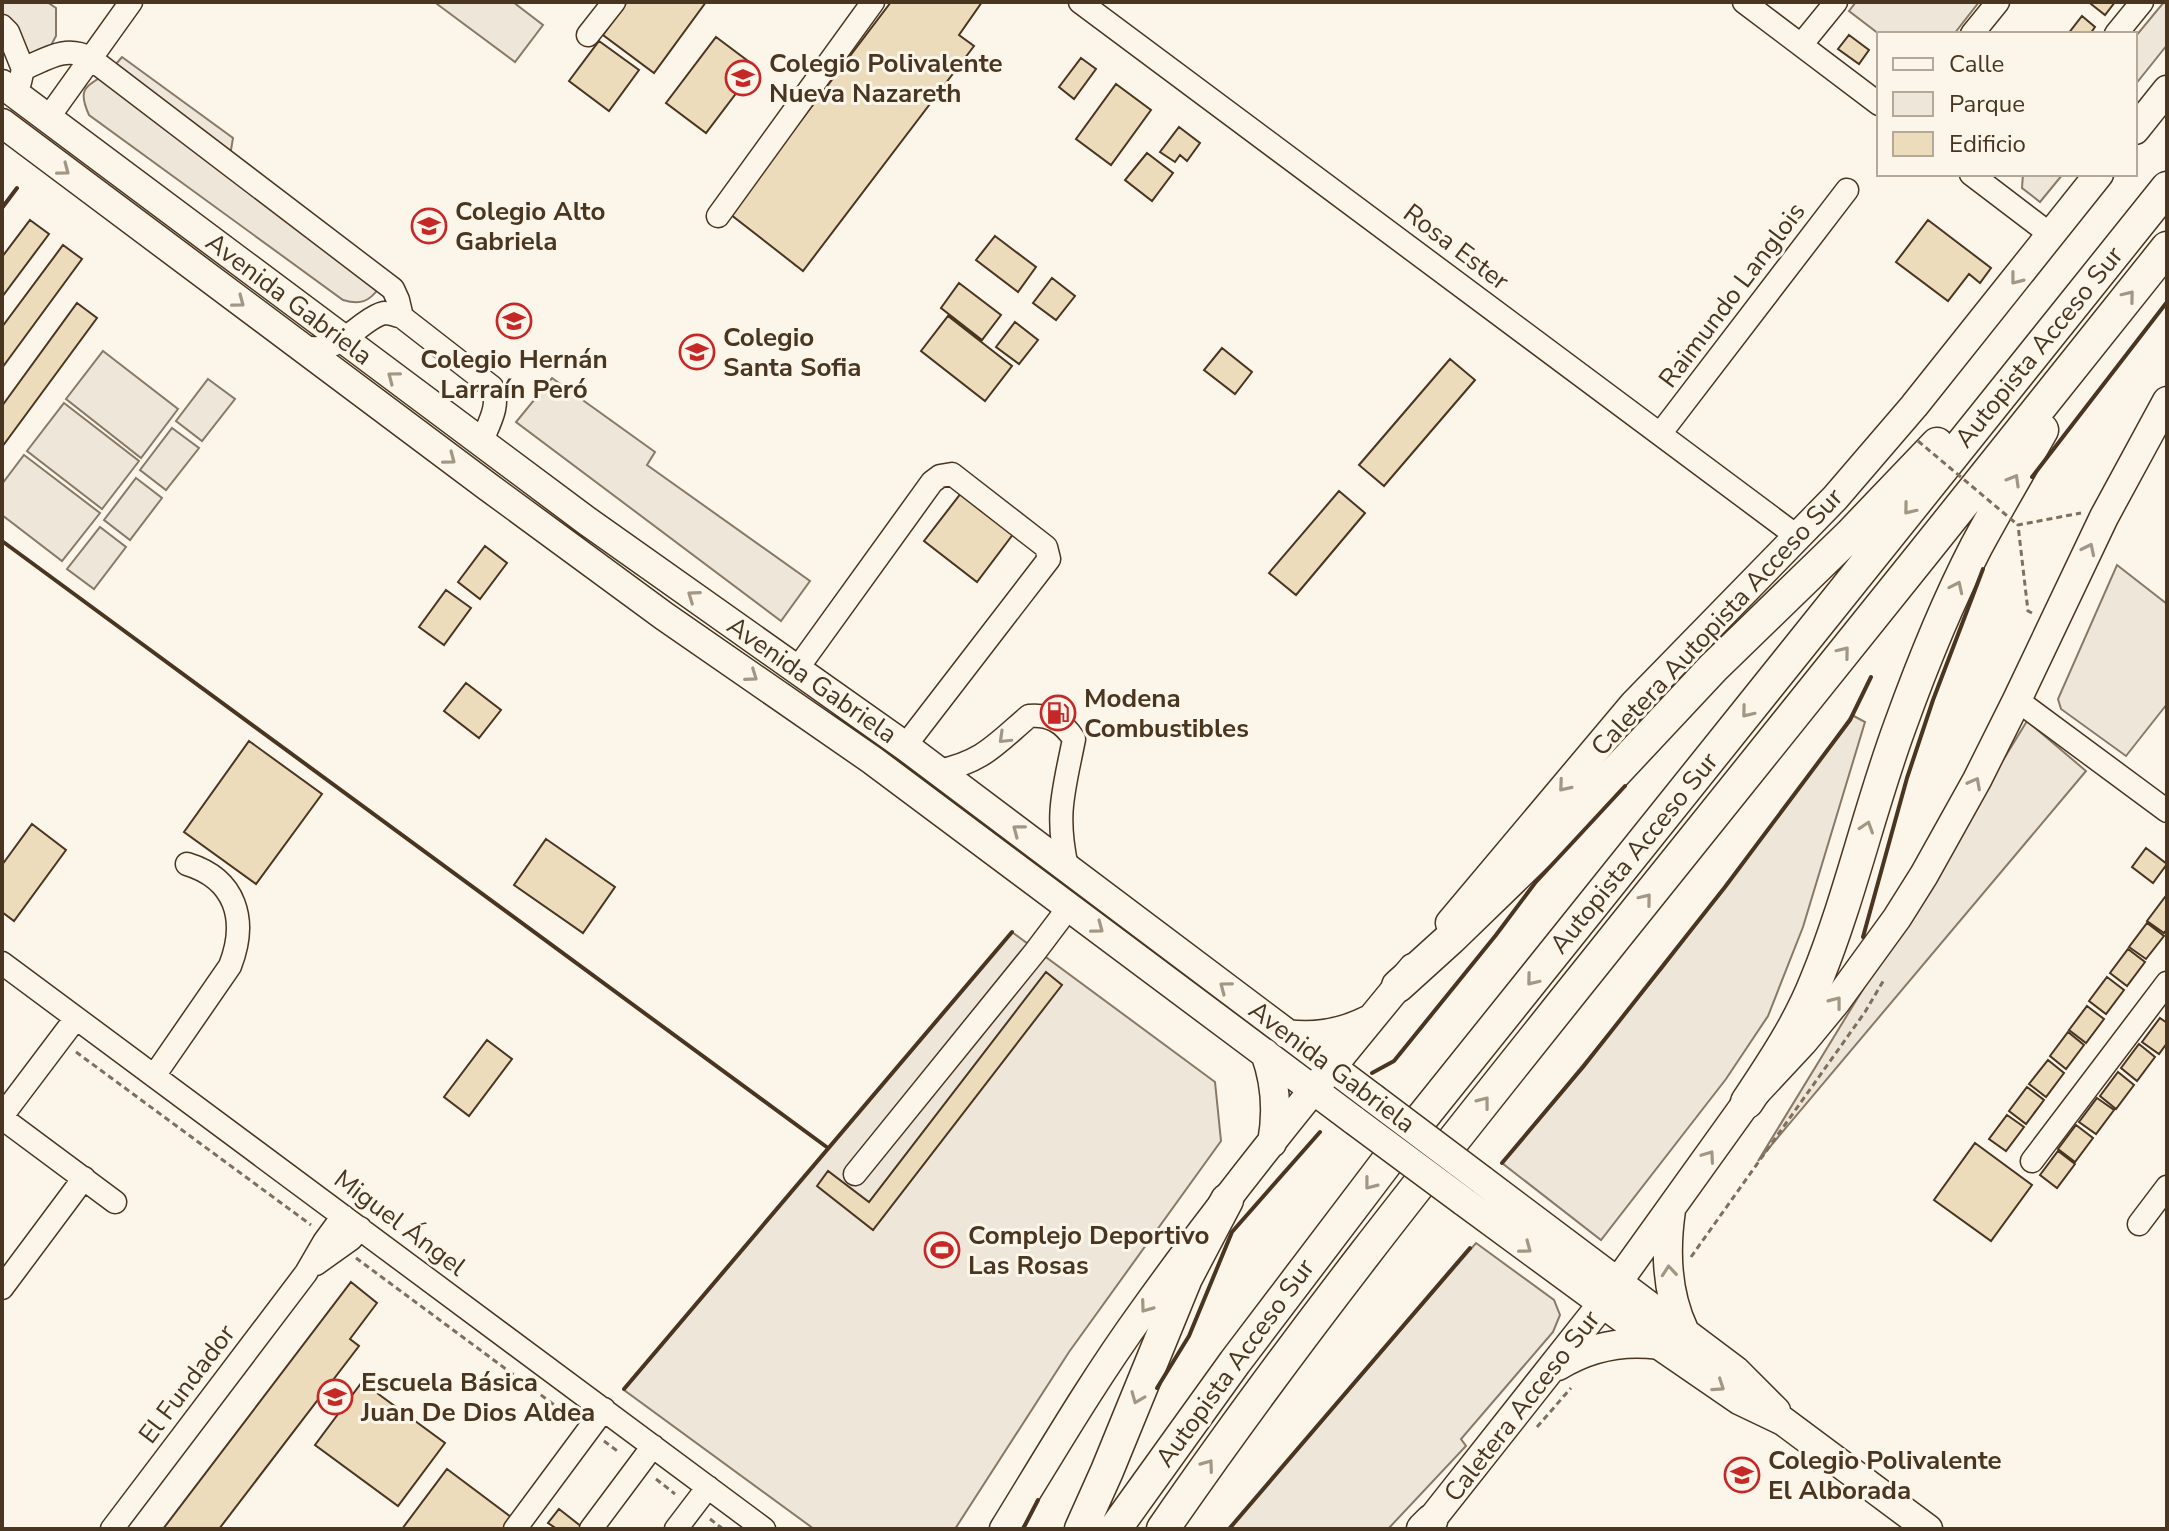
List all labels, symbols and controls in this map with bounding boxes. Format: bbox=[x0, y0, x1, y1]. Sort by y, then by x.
legend bbox=[1877, 32, 2137, 176]
place label: Colegio Polivalente Nueva Nazareth bbox=[769, 46, 1003, 111]
text: Calle bbox=[1949, 48, 2004, 80]
school or university icon: Colegio Polivalente Nueva Nazareth bbox=[724, 59, 762, 97]
text: Parque bbox=[1949, 88, 2025, 120]
text: Edificio bbox=[1949, 128, 2026, 160]
one-way arrow bbox=[55, 161, 70, 175]
place label: Colegio Alto Gabriela bbox=[455, 194, 605, 259]
street label: Raimundo Langlois bbox=[1651, 195, 1813, 395]
street label: Rosa Ester bbox=[1396, 196, 1517, 299]
school or university icon: Colegio Alto Gabriela bbox=[410, 207, 448, 245]
street label: Avenida Gabriela bbox=[199, 225, 379, 373]
street label: Autopista Acceso Sur bbox=[1947, 238, 2132, 455]
one-way arrow bbox=[2011, 270, 2026, 284]
one-way arrow bbox=[2119, 291, 2134, 305]
one-way arrow bbox=[230, 292, 245, 306]
school or university icon: Colegio Hernán Larraín Peró bbox=[495, 302, 533, 340]
place label: Colegio Santa Sofia bbox=[723, 320, 861, 385]
school or university icon: Colegio Santa Sofia bbox=[678, 333, 716, 371]
place label: Colegio Hernán Larraín Peró bbox=[420, 342, 608, 407]
one-way arrow bbox=[387, 372, 402, 387]
one-way arrow bbox=[441, 450, 456, 464]
one-way arrow bbox=[2004, 474, 2020, 488]
street label: Caletera Autopista Acceso Sur bbox=[1583, 480, 1851, 764]
one-way arrow bbox=[1905, 500, 1919, 515]
one-way arrow bbox=[2079, 543, 2095, 558]
one-way arrow bbox=[1947, 581, 1963, 595]
one-way arrow bbox=[688, 591, 702, 606]
street label: Avenida Gabriela bbox=[720, 608, 904, 752]
one-way arrow bbox=[1834, 647, 1848, 662]
one-way arrow bbox=[744, 666, 758, 681]
place label: Modena Combustibles bbox=[1084, 681, 1249, 746]
fuel station icon: Modena Combustibles bbox=[1039, 694, 1077, 732]
one-way arrow bbox=[1742, 703, 1757, 717]
one-way arrow bbox=[999, 729, 1013, 743]
street label: Autopista Acceso Sur bbox=[1542, 744, 1727, 961]
one-way arrow bbox=[1559, 777, 1574, 791]
one-way arrow bbox=[1965, 777, 1981, 791]
one-way arrow bbox=[1858, 821, 1874, 835]
one-way arrow bbox=[1012, 825, 1027, 840]
one-way arrow bbox=[1636, 894, 1651, 908]
one-way arrow bbox=[1089, 919, 1104, 933]
one-way arrow bbox=[1527, 971, 1542, 985]
one-way arrow bbox=[1219, 983, 1234, 997]
street label: Avenida Gabriela bbox=[1242, 993, 1422, 1141]
one-way arrow bbox=[1826, 996, 1840, 1011]
one-way arrow bbox=[1474, 1096, 1488, 1111]
one-way arrow bbox=[1699, 1150, 1714, 1165]
street label: Miguel Ángel bbox=[327, 1162, 473, 1284]
one-way arrow bbox=[1366, 1175, 1380, 1190]
place label: Complejo Deportivo Las Rosas bbox=[968, 1218, 1210, 1283]
sports icon: Complejo Deportivo Las Rosas bbox=[923, 1231, 961, 1269]
one-way arrow bbox=[1517, 1238, 1531, 1252]
street label: Autopista Acceso Sur bbox=[1147, 1251, 1323, 1474]
one-way arrow bbox=[1661, 1264, 1678, 1277]
one-way arrow bbox=[1142, 1298, 1156, 1313]
street label: Caletera Acceso Sur bbox=[1436, 1302, 1608, 1509]
street label: El Fundador bbox=[131, 1317, 244, 1451]
place label: Escuela Básica Juan De Dios Aldea bbox=[360, 1365, 595, 1430]
one-way arrow bbox=[1711, 1376, 1725, 1391]
school or university icon: Escuela Básica Juan De Dios Aldea bbox=[316, 1378, 354, 1416]
one-way arrow bbox=[1130, 1390, 1147, 1404]
place label: Colegio Polivalente El Alborada bbox=[1768, 1443, 2002, 1508]
school or university icon: Colegio Polivalente El Alborada bbox=[1723, 1456, 1761, 1494]
one-way arrow bbox=[1198, 1460, 1213, 1474]

